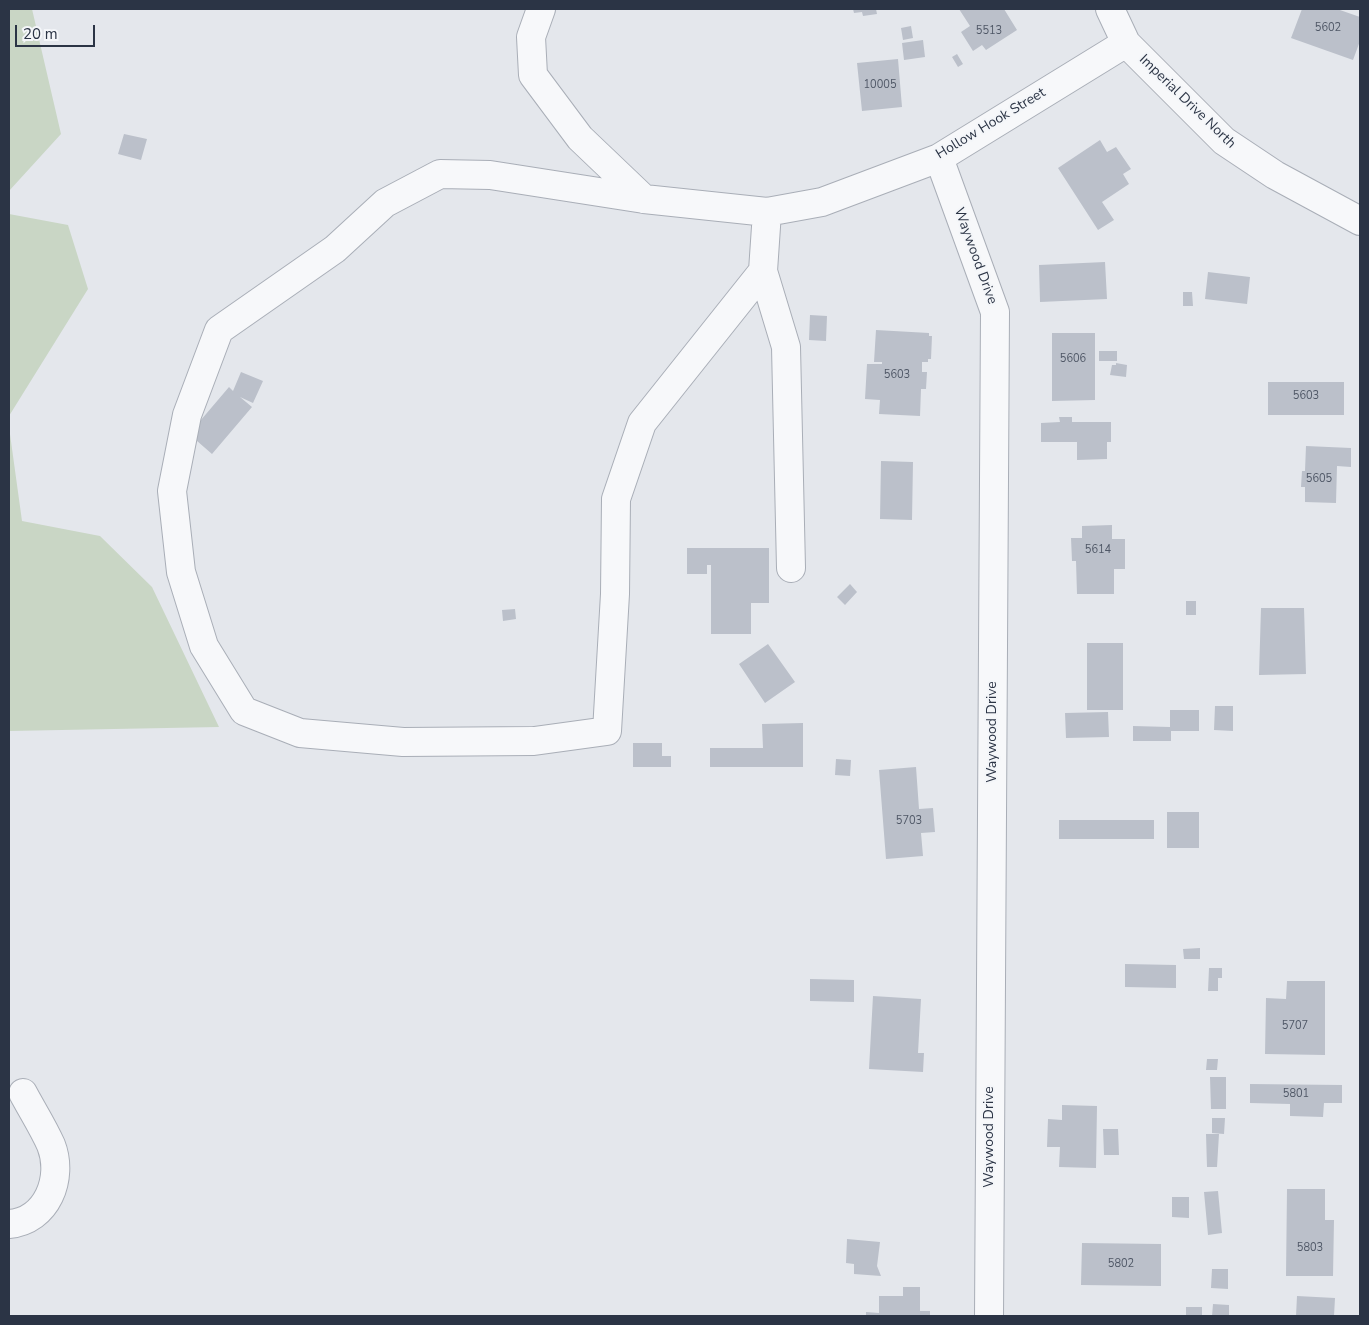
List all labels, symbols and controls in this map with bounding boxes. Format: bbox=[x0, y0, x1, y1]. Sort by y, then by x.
scale bar bbox=[18, 15, 98, 47]
house number: 5602 bbox=[1315, 21, 1341, 35]
text: 20 m bbox=[23, 24, 58, 44]
house number: 5513 bbox=[976, 24, 1002, 38]
street label: Imperial Drive North bbox=[1135, 52, 1239, 152]
house number: 10005 bbox=[864, 78, 896, 92]
street label: Hollow Hook Street bbox=[933, 85, 1049, 163]
street label: Waywood Drive bbox=[950, 205, 1000, 307]
house number: 5606 bbox=[1060, 352, 1086, 366]
house number: 5603 bbox=[884, 368, 910, 382]
house number: 5603 bbox=[1293, 389, 1319, 403]
house number: 5605 bbox=[1306, 472, 1332, 486]
house number: 5614 bbox=[1085, 543, 1111, 557]
street label: Waywood Drive bbox=[985, 681, 1001, 783]
house number: 5703 bbox=[896, 814, 922, 828]
house number: 5707 bbox=[1282, 1019, 1308, 1033]
street label: Waywood Drive bbox=[982, 1086, 998, 1188]
house number: 5801 bbox=[1283, 1087, 1309, 1101]
house number: 5803 bbox=[1297, 1241, 1323, 1255]
house number: 5802 bbox=[1108, 1257, 1134, 1271]

